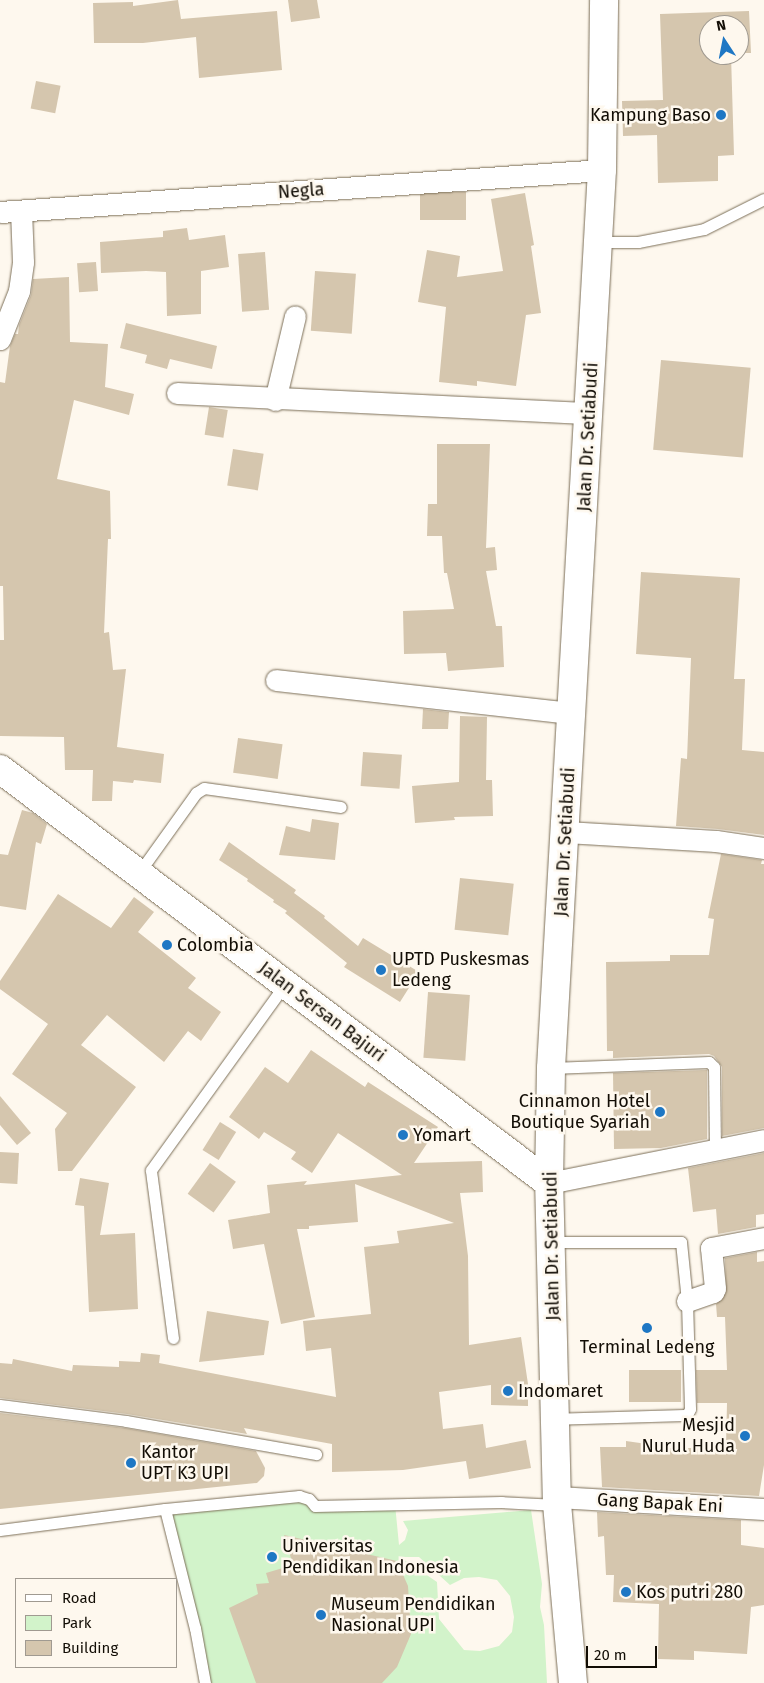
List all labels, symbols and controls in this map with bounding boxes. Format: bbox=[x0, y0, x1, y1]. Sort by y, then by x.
north arrow bbox=[699, 15, 749, 65]
text: N bbox=[715, 17, 727, 35]
place label: Kampung Baso bbox=[590, 104, 711, 126]
marker: Kampung Baso bbox=[715, 109, 727, 121]
street label: Negla bbox=[277, 179, 325, 203]
street label: Jalan Dr. Setiabudi bbox=[573, 362, 603, 512]
street label: Jalan Dr. Setiabudi bbox=[550, 767, 580, 917]
place label: Colombia bbox=[177, 934, 254, 956]
marker: Colombia bbox=[161, 939, 173, 951]
place label: UPTD Puskesmas Ledeng bbox=[392, 949, 529, 992]
street label: Jalan Sersan Bajuri bbox=[254, 957, 390, 1067]
marker: UPTD Puskesmas Ledeng bbox=[374, 963, 388, 977]
place label: Cinnamon Hotel Boutique Syariah bbox=[510, 1091, 650, 1134]
marker: Cinnamon Hotel Boutique Syariah bbox=[654, 1106, 666, 1118]
place label: Yomart bbox=[413, 1124, 471, 1146]
marker: Yomart bbox=[397, 1129, 409, 1141]
street label: Jalan Dr. Setiabudi bbox=[540, 1171, 564, 1321]
marker: Terminal Ledeng bbox=[641, 1322, 653, 1334]
place label: Terminal Ledeng bbox=[580, 1336, 714, 1358]
place label: Indomaret bbox=[518, 1380, 603, 1402]
marker: Indomaret bbox=[502, 1385, 514, 1397]
place label: Mesjid Nurul Huda bbox=[641, 1415, 735, 1458]
marker: Mesjid Nurul Huda bbox=[739, 1430, 751, 1442]
place label: Kantor UPT K3 UPI bbox=[141, 1442, 229, 1485]
marker: Kantor UPT K3 UPI bbox=[125, 1457, 137, 1469]
street label: Gang Bapak Eni bbox=[597, 1489, 723, 1517]
place label: Universitas Pendidikan Indonesia bbox=[282, 1536, 459, 1578]
marker: Universitas Pendidikan Indonesia bbox=[266, 1551, 278, 1563]
legend bbox=[15, 1578, 178, 1668]
place label: Kos putri 280 bbox=[636, 1581, 743, 1603]
marker: Kos putri 280 bbox=[620, 1586, 632, 1598]
text: Road bbox=[62, 1589, 97, 1607]
place label: Museum Pendidikan Nasional UPI bbox=[331, 1594, 496, 1636]
marker: Museum Pendidikan Nasional UPI bbox=[315, 1609, 327, 1621]
text: Park bbox=[62, 1614, 92, 1632]
scale bar bbox=[589, 1636, 660, 1668]
text: Building bbox=[62, 1639, 118, 1657]
text: 20 m bbox=[594, 1646, 627, 1664]

